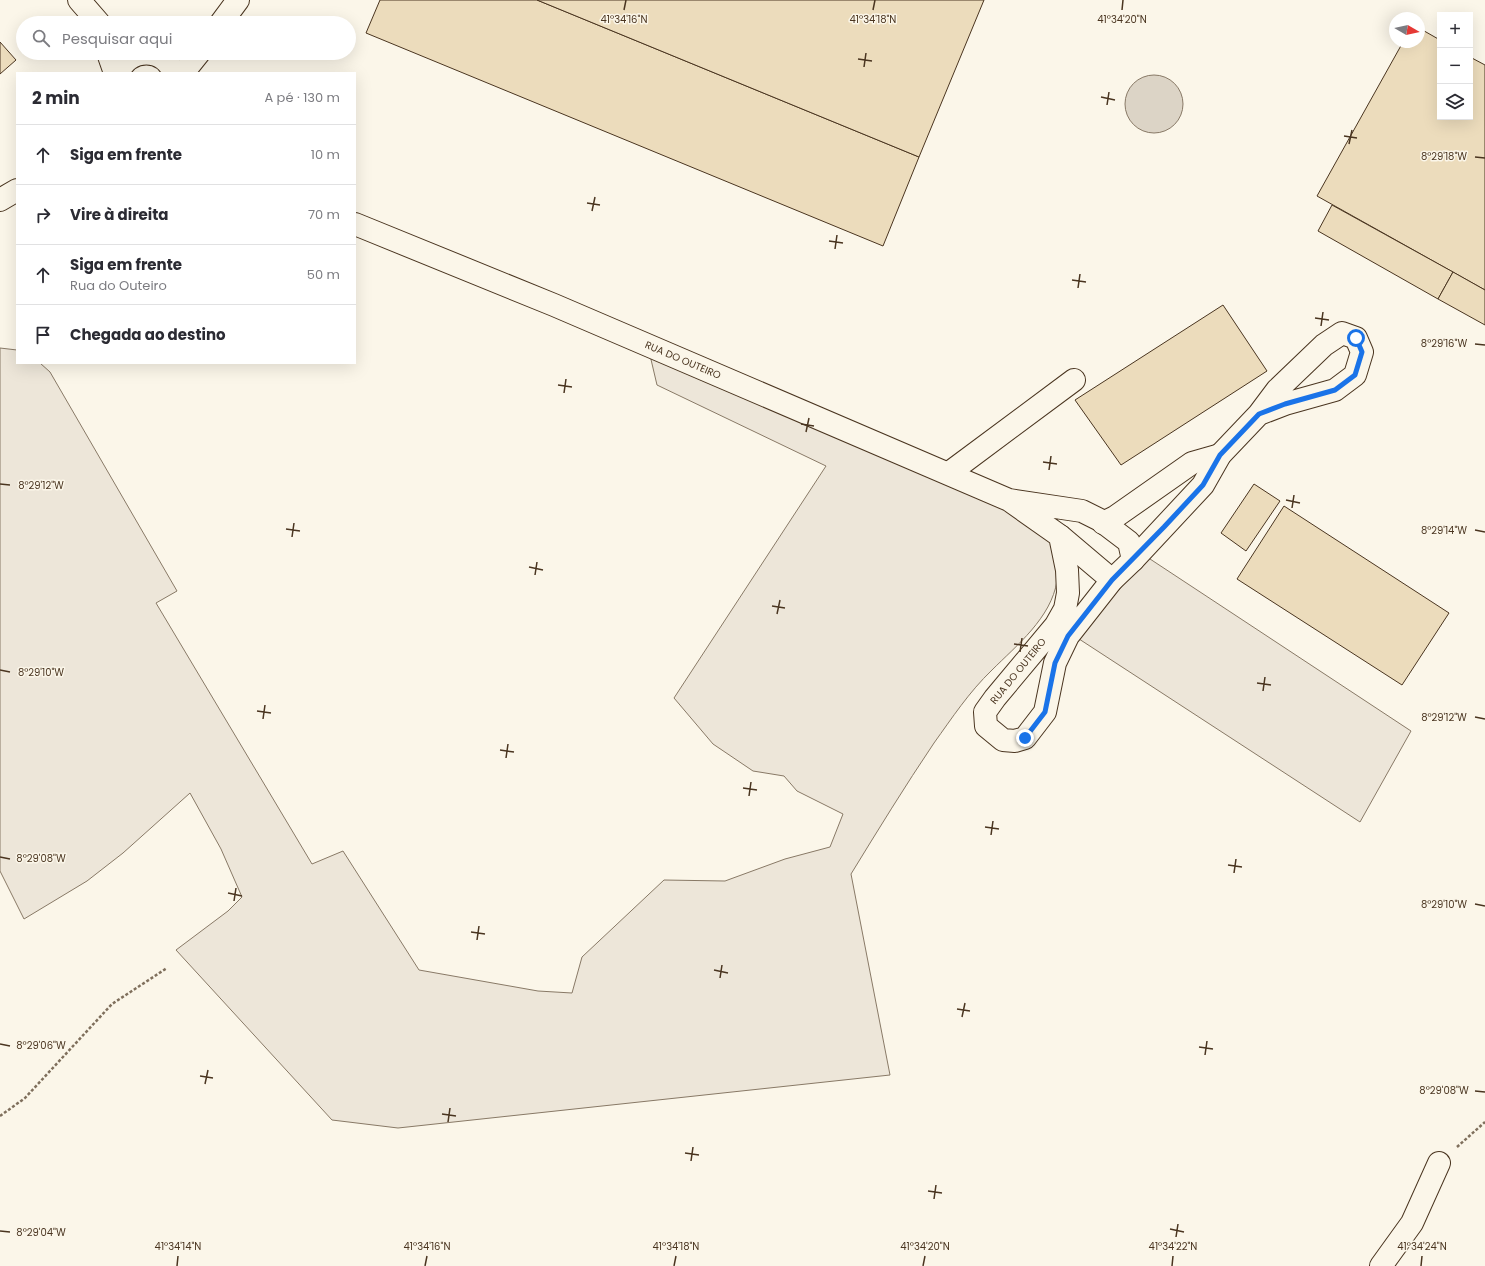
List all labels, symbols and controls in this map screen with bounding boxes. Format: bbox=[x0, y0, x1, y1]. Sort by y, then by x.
text: 41°34'16"N bbox=[601, 12, 647, 27]
text: 41°34'18"N bbox=[850, 12, 896, 27]
text: 41°34'20"N bbox=[1097, 12, 1147, 27]
north arrow bbox=[1389, 12, 1425, 48]
map controls bbox=[1437, 12, 1473, 120]
button: + bbox=[1437, 12, 1473, 48]
search box bbox=[16, 16, 356, 60]
icon: search bbox=[30, 27, 52, 49]
text: Pesquisar aqui bbox=[62, 28, 172, 49]
button: − bbox=[1437, 48, 1473, 84]
button: layers bbox=[1437, 84, 1473, 120]
text: 2 min bbox=[32, 86, 80, 110]
text: A pé · 130 m bbox=[264, 88, 340, 107]
icon: ahead bbox=[32, 144, 54, 166]
text: Siga em frente bbox=[70, 144, 182, 165]
text: 10 m bbox=[311, 145, 340, 164]
text: 8°29'18"W bbox=[1421, 149, 1467, 164]
icon: right bbox=[32, 204, 54, 226]
text: Vire à direita bbox=[70, 204, 169, 225]
text: 70 m bbox=[308, 205, 340, 224]
text: Siga em frente bbox=[70, 254, 182, 275]
icon: ahead bbox=[32, 264, 54, 286]
text: 50 m bbox=[307, 265, 340, 284]
text: Rua do Outeiro bbox=[70, 276, 167, 295]
icon: arrive bbox=[32, 324, 54, 346]
text: Chegada ao destino bbox=[70, 324, 226, 345]
route start bbox=[1347, 329, 1365, 347]
text: 8°29'16"W bbox=[1421, 336, 1467, 351]
street label: RUA DO OUTEIRO bbox=[643, 337, 724, 383]
text: 8°29'12"W bbox=[18, 478, 64, 493]
text: 8°29'14"W bbox=[1421, 523, 1467, 538]
street label: RUA DO OUTEIRO bbox=[987, 635, 1050, 707]
text: 8°29'10"W bbox=[18, 665, 64, 680]
text: 8°29'12"W bbox=[1421, 710, 1467, 725]
route end bbox=[1016, 729, 1034, 747]
text: 8°29'08"W bbox=[16, 851, 66, 866]
text: 8°29'10"W bbox=[1421, 897, 1467, 912]
text: 8°29'06"W bbox=[16, 1038, 66, 1053]
text: 8°29'08"W bbox=[1419, 1083, 1469, 1098]
text: 8°29'04"W bbox=[16, 1225, 66, 1240]
text: 41°34'14"N bbox=[155, 1239, 201, 1254]
text: 41°34'16"N bbox=[404, 1239, 450, 1254]
text: 41°34'18"N bbox=[653, 1239, 699, 1254]
text: 41°34'20"N bbox=[900, 1239, 950, 1254]
text: 41°34'22"N bbox=[1149, 1239, 1197, 1254]
text: 41°34'24"N bbox=[1397, 1239, 1447, 1254]

